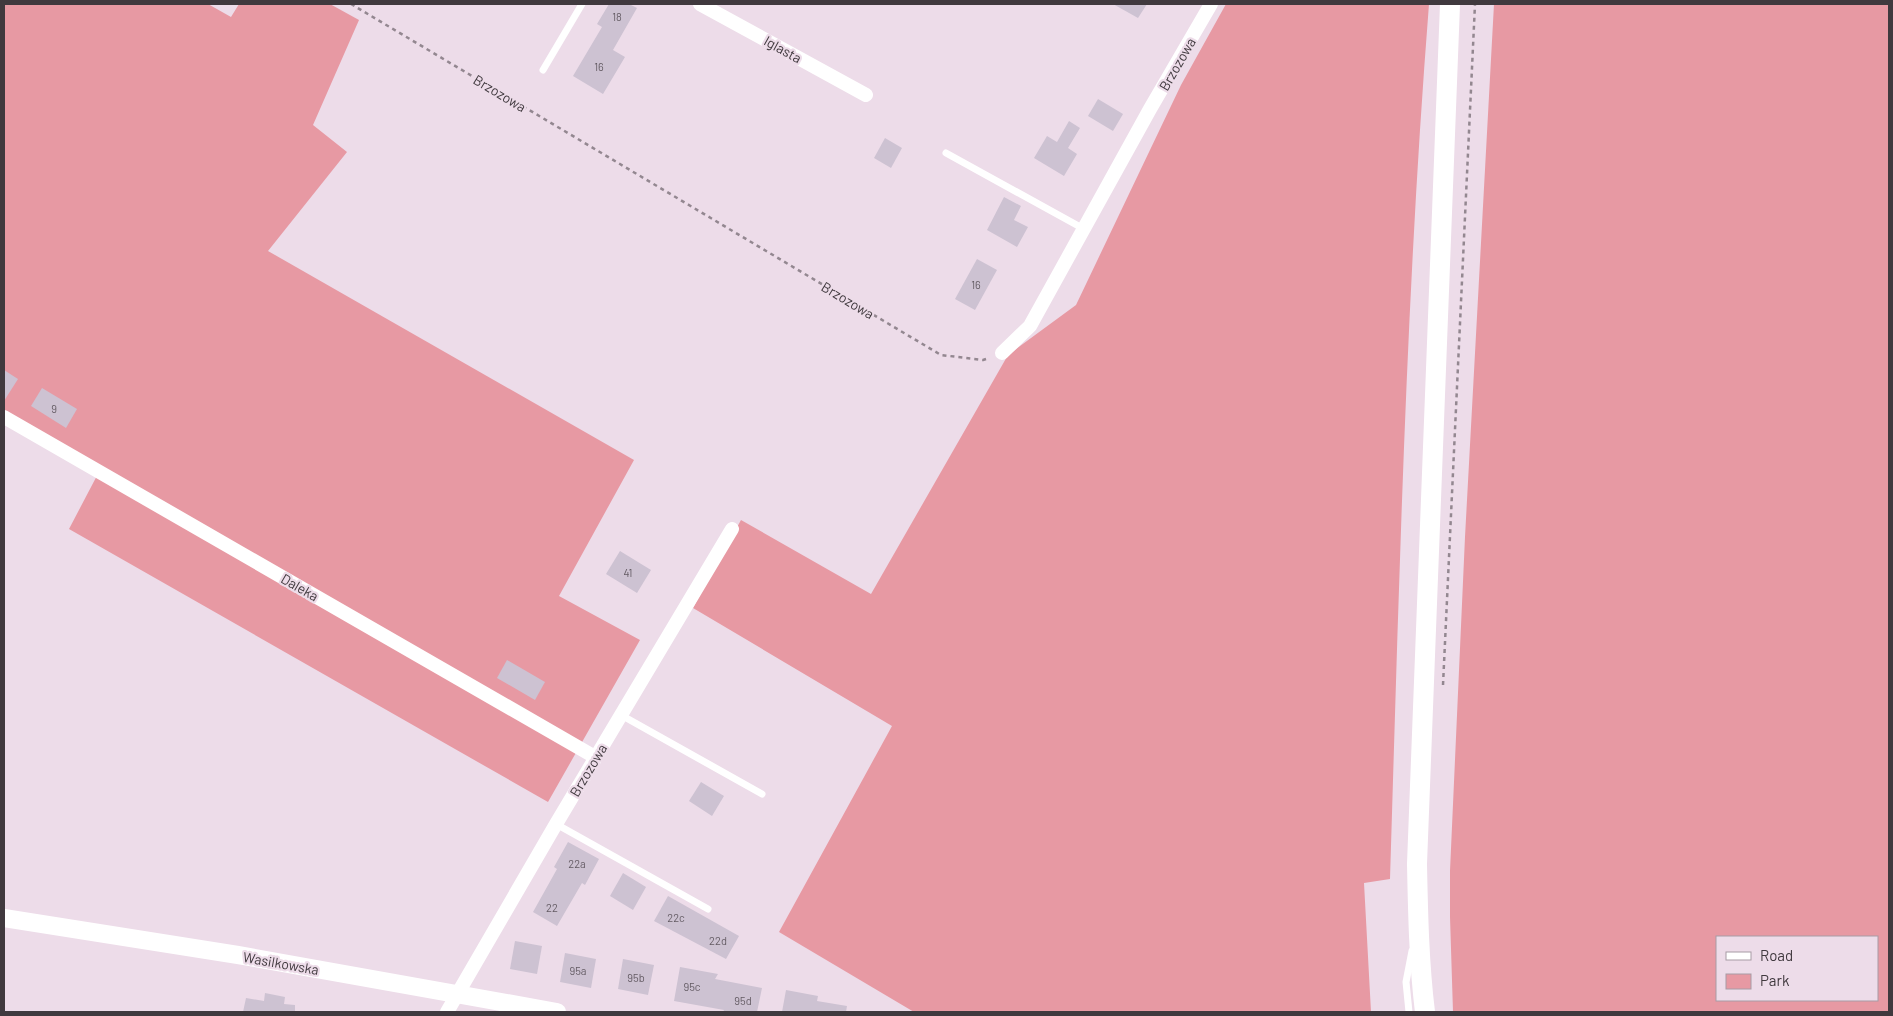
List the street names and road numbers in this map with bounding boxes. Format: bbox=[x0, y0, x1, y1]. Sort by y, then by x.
street label: Iglasta bbox=[761, 32, 805, 66]
street label: Brzozowa bbox=[1155, 34, 1199, 94]
street label: Brzozowa bbox=[471, 71, 529, 115]
street label: Brzozowa bbox=[819, 278, 877, 322]
street label: Daleka bbox=[278, 570, 322, 604]
street label: Brzozowa bbox=[566, 741, 610, 799]
street label: Wasilkowska bbox=[242, 948, 320, 978]

